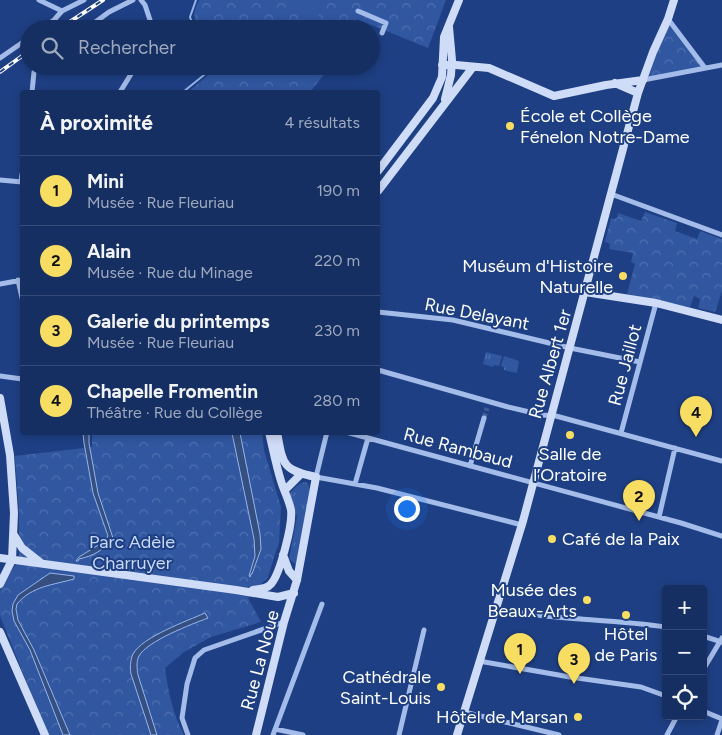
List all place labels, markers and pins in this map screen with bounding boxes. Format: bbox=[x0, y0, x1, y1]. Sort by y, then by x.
place label: École et Collège Fénelon Notre-Dame bbox=[520, 105, 690, 148]
marker: École et Collège Fénelon Notre-Dame bbox=[504, 120, 516, 132]
place label: Muséum d'Histoire Naturelle bbox=[462, 255, 613, 298]
marker: Muséum d'Histoire Naturelle bbox=[617, 270, 629, 282]
pin: 4 bbox=[680, 396, 712, 437]
marker: Salle de l’Oratoire bbox=[564, 429, 576, 441]
place label: Salle de l’Oratoire bbox=[533, 443, 607, 486]
pin: 2 bbox=[623, 480, 655, 521]
place label: Café de la Paix bbox=[562, 528, 680, 550]
marker: Café de la Paix bbox=[546, 533, 558, 545]
place label: Musée des Beaux-Arts bbox=[487, 579, 577, 622]
marker: Musée des Beaux-Arts bbox=[581, 594, 593, 606]
marker: Hôtel de Paris bbox=[620, 609, 632, 621]
place label: Hôtel de Paris bbox=[595, 623, 657, 666]
pin: 1 bbox=[504, 633, 536, 674]
pin: 3 bbox=[558, 643, 590, 684]
place label: Cathédrale Saint-Louis bbox=[340, 666, 431, 709]
marker: Cathédrale Saint-Louis bbox=[435, 681, 447, 693]
place label: Hôtel de Marsan bbox=[436, 706, 568, 728]
marker: Hôtel de Marsan bbox=[572, 711, 584, 723]

